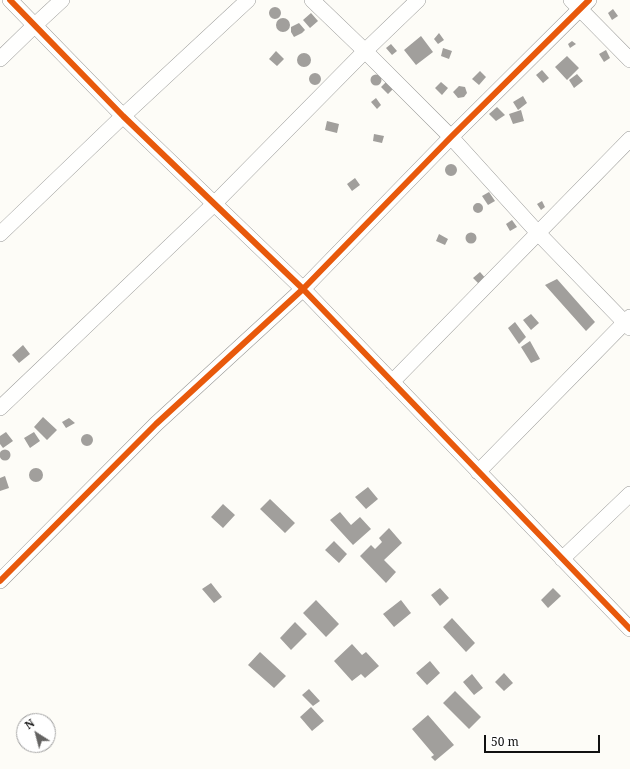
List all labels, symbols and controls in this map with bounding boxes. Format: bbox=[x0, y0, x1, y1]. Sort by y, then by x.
north arrow bbox=[16, 713, 56, 753]
text: N bbox=[21, 715, 37, 732]
scale bar bbox=[486, 727, 602, 753]
text: 50 m bbox=[491, 733, 519, 750]

